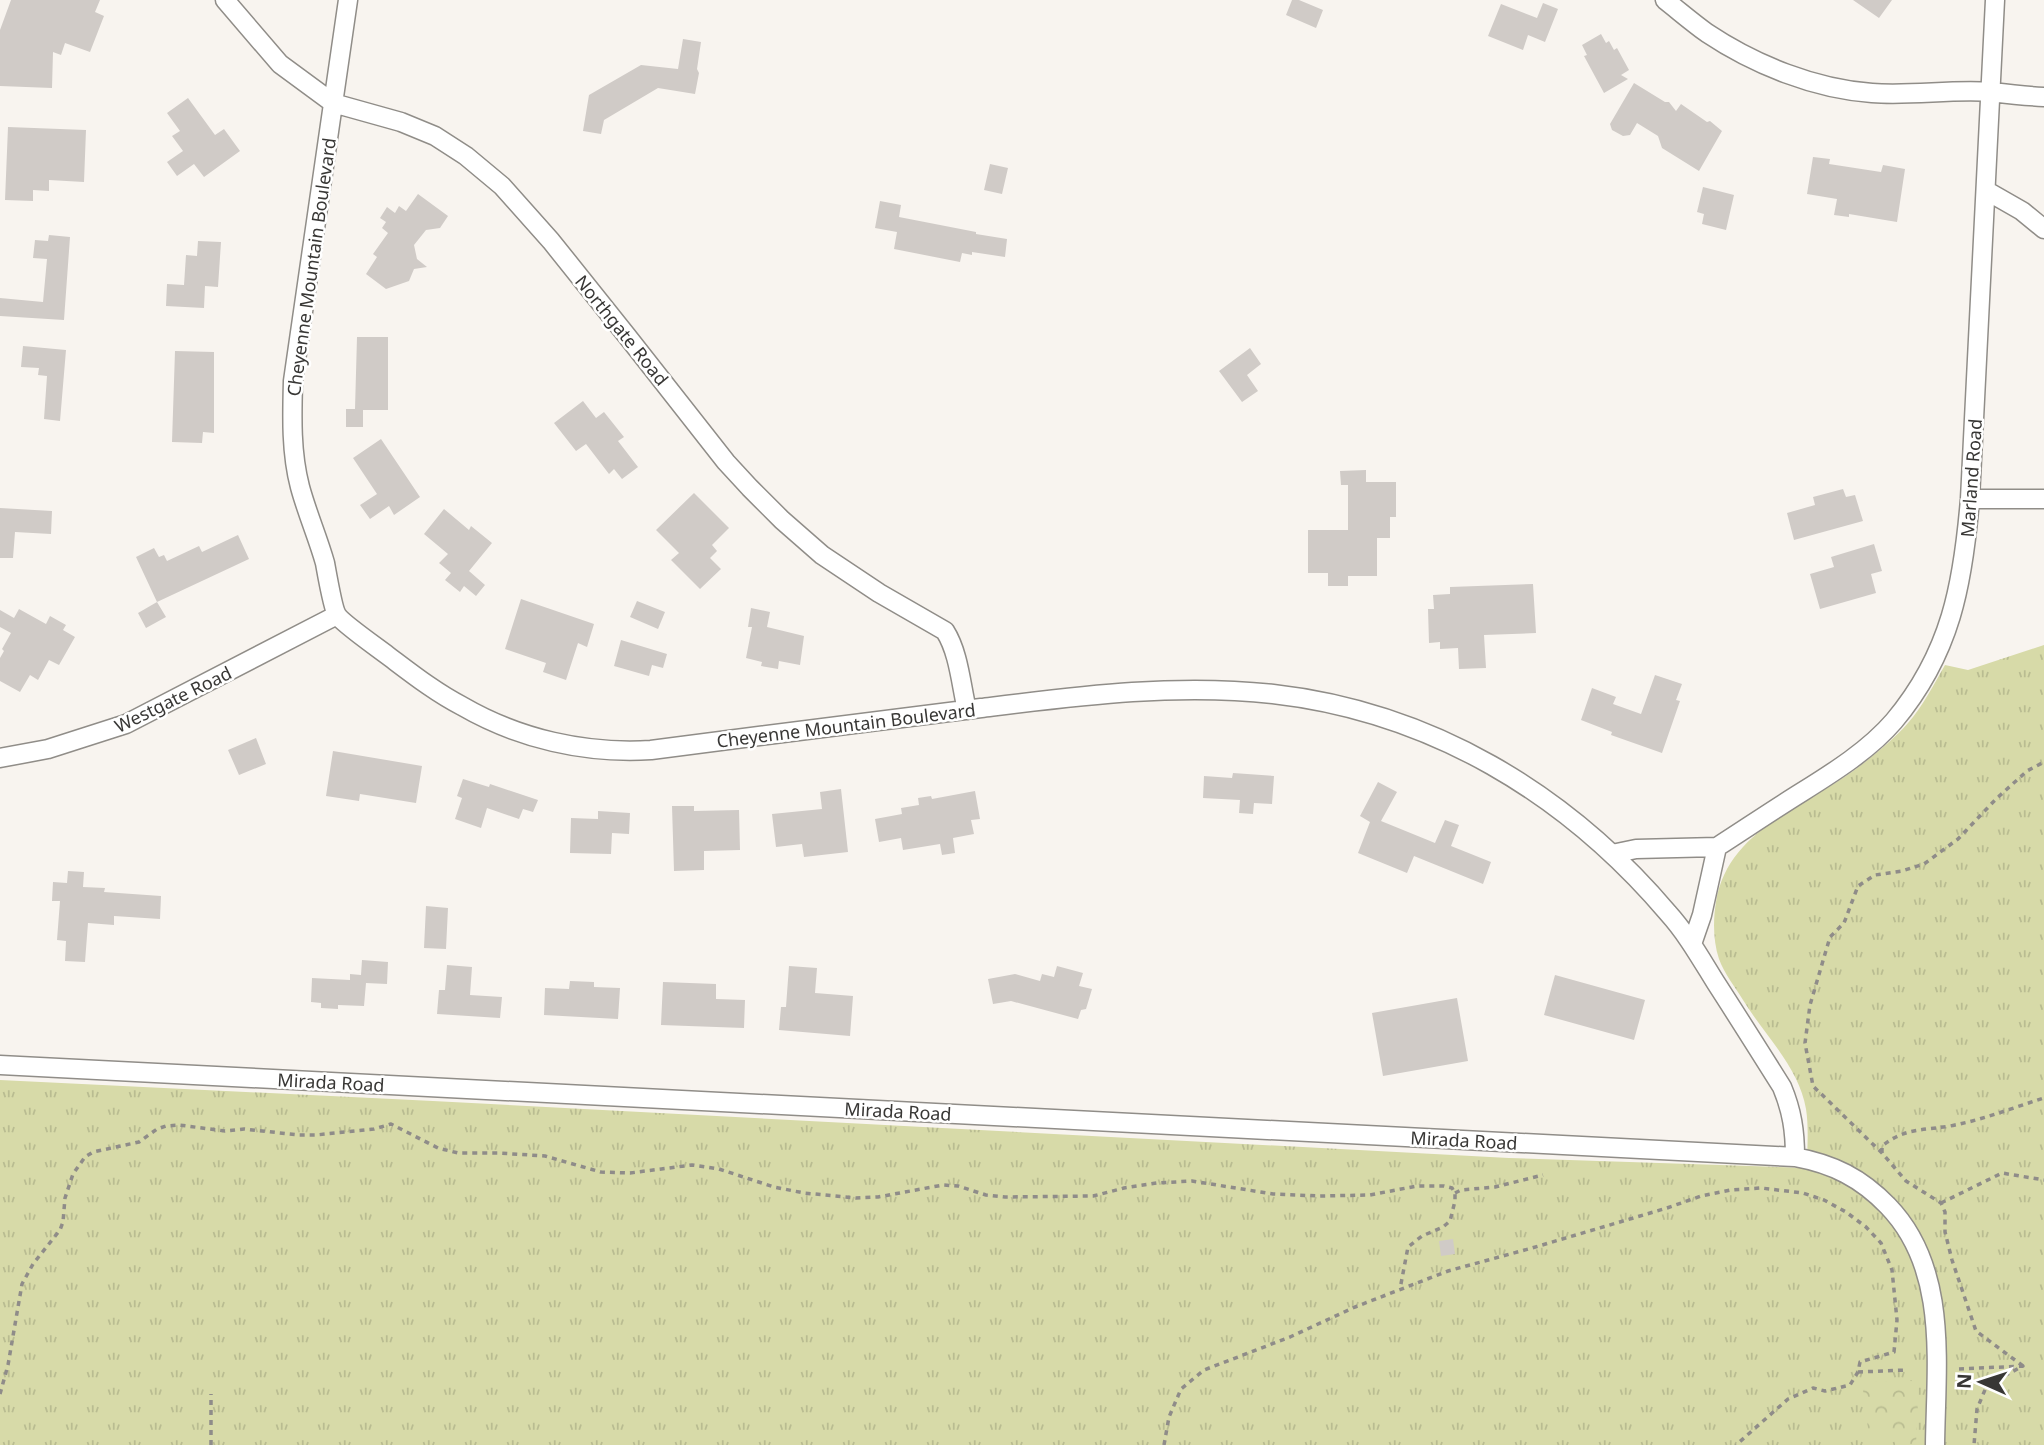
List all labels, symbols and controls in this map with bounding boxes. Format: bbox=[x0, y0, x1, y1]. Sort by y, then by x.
street label: Cheyenne Mountain Boulevard bbox=[281, 136, 341, 398]
street label: Northgate Road bbox=[570, 270, 674, 390]
street label: Marland Road bbox=[1955, 418, 1987, 538]
street label: Westgate Road bbox=[110, 660, 236, 738]
street label: Cheyenne Mountain Boulevard bbox=[715, 697, 977, 753]
street label: Mirada Road bbox=[277, 1067, 385, 1097]
street label: Mirada Road bbox=[844, 1096, 952, 1126]
street label: Mirada Road bbox=[1410, 1125, 1518, 1155]
north arrow bbox=[1946, 1347, 2016, 1417]
text: N bbox=[1951, 1373, 1977, 1390]

